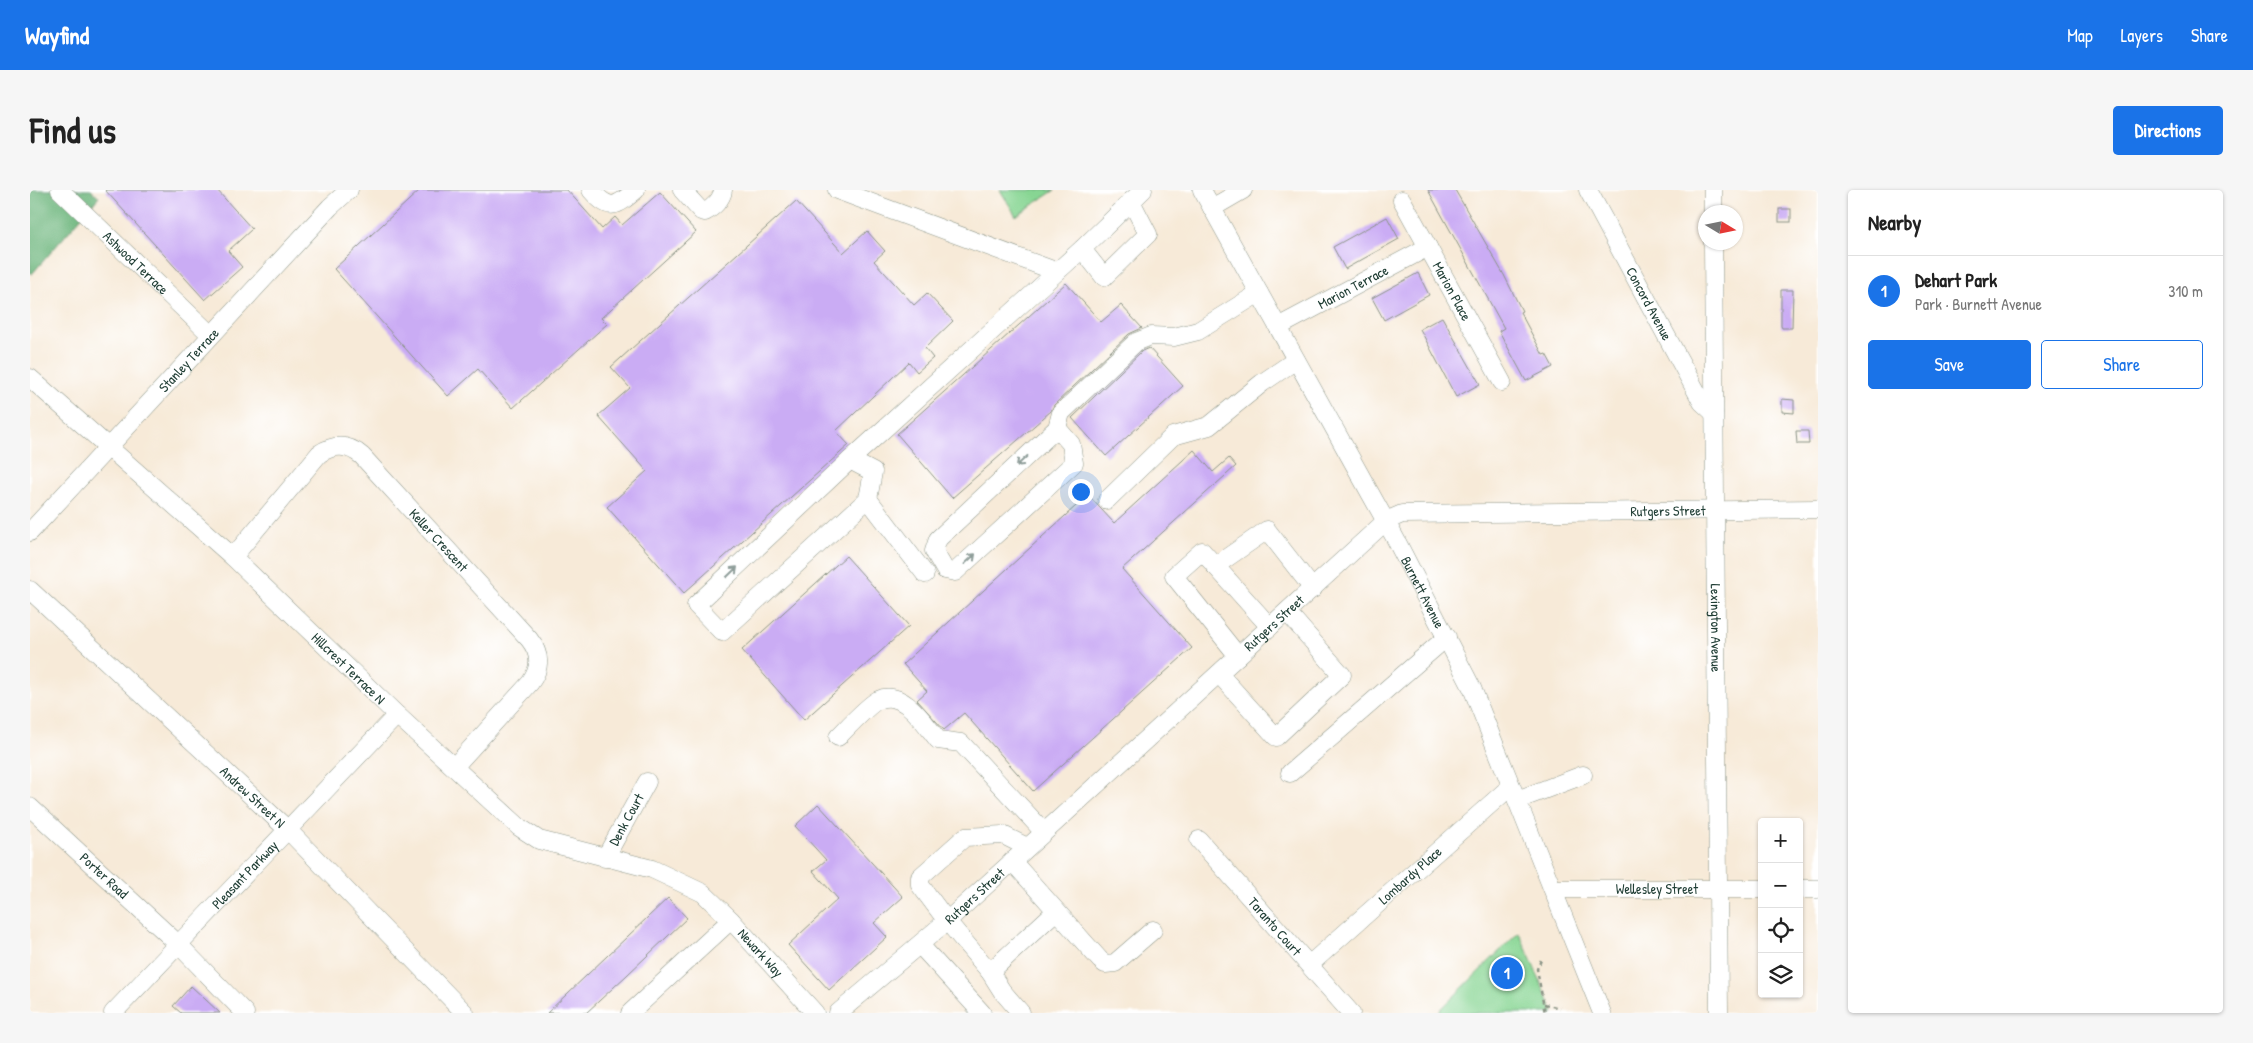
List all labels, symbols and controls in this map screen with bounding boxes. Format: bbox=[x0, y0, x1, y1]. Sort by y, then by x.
text: Wayfind bbox=[25, 19, 89, 51]
text: Map bbox=[2067, 23, 2093, 48]
text: Layers bbox=[2121, 23, 2163, 48]
text: Share bbox=[2191, 23, 2228, 48]
button: Directions bbox=[2113, 106, 2223, 155]
text: Find us bbox=[30, 107, 116, 154]
north arrow bbox=[1698, 205, 1743, 250]
text: Nearby bbox=[1868, 208, 1921, 237]
street label: Ashwood Terrace bbox=[99, 226, 173, 299]
street label: Marion Place bbox=[1429, 258, 1477, 324]
street label: Marion Terrace bbox=[1314, 260, 1392, 313]
street label: Concord Avenue bbox=[1622, 263, 1677, 344]
text: Dehart Park bbox=[1915, 267, 1997, 293]
text: 1 bbox=[1881, 280, 1887, 302]
text: 310 m bbox=[2168, 280, 2203, 302]
text: Park · Burnett Avenue bbox=[1915, 293, 2042, 315]
street label: Stanley Terrace bbox=[154, 323, 223, 396]
button: Save bbox=[1868, 340, 2031, 389]
button: Share bbox=[2041, 340, 2203, 389]
one-way arrow bbox=[1015, 455, 1028, 467]
your location bbox=[1068, 479, 1094, 505]
street label: Rutgers Street bbox=[1630, 500, 1706, 521]
street label: Keller Crescent bbox=[405, 504, 473, 576]
one-way arrow bbox=[963, 553, 976, 565]
street label: Burnett Avenue bbox=[1397, 553, 1450, 632]
one-way arrow bbox=[725, 566, 738, 578]
street label: Lexington Avenue bbox=[1706, 584, 1726, 673]
street label: Rutgers Street bbox=[1239, 590, 1308, 655]
street label: Hillcrest Terrace N bbox=[308, 628, 390, 708]
street label: Andrew Street N bbox=[216, 762, 290, 832]
street label: Denk Court bbox=[604, 790, 648, 849]
map controls bbox=[1758, 818, 1803, 998]
button: + bbox=[1758, 818, 1803, 863]
street label: Pleasant Parkway bbox=[207, 836, 282, 913]
street label: Lombardy Place bbox=[1374, 842, 1446, 908]
street label: Porter Road bbox=[76, 848, 133, 903]
street label: Rutgers Street bbox=[940, 863, 1009, 928]
button: − bbox=[1758, 863, 1803, 908]
street label: Wellesley Street bbox=[1616, 879, 1698, 899]
street label: Taranto Court bbox=[1244, 893, 1306, 960]
button: locate bbox=[1758, 908, 1803, 953]
street label: Newark Way bbox=[734, 924, 788, 982]
button: layers bbox=[1758, 953, 1803, 998]
pin: 1 bbox=[1491, 954, 1523, 992]

